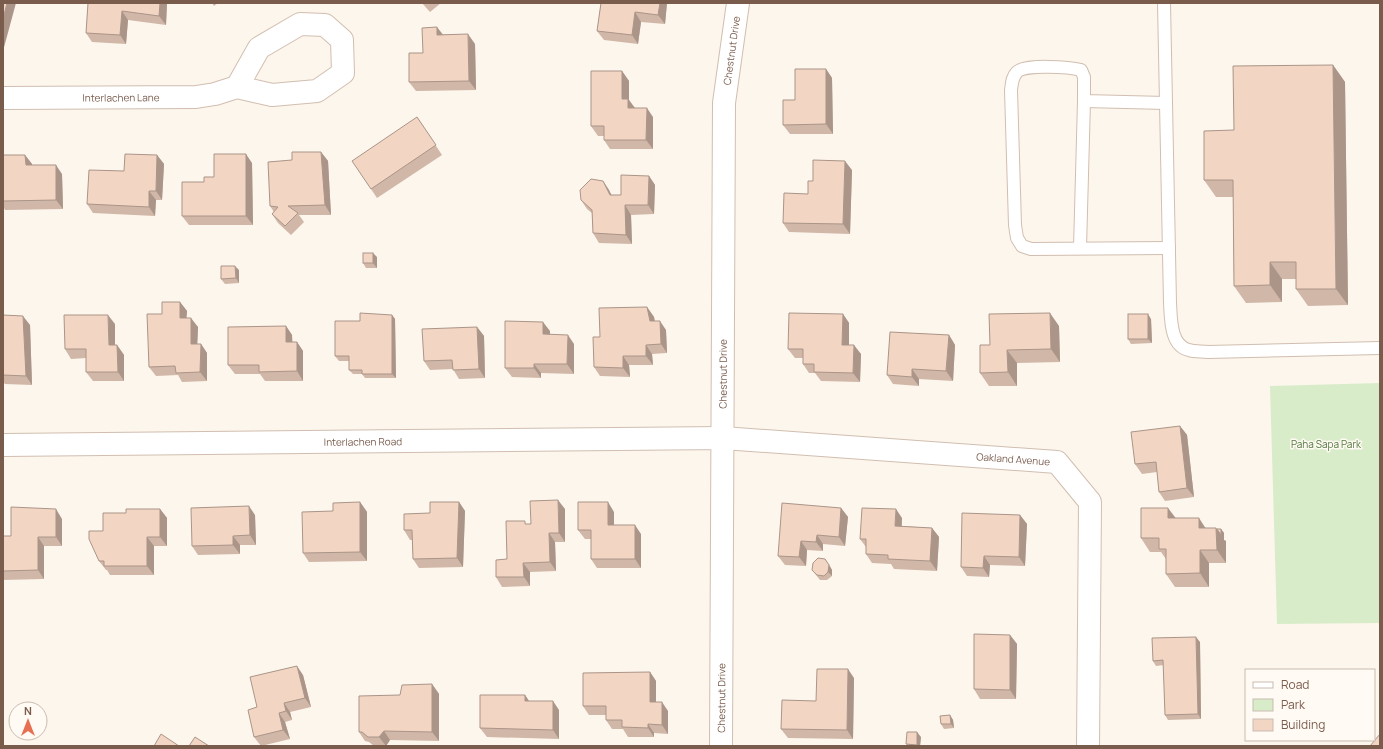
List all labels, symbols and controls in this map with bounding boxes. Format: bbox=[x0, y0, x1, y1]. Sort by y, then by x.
street label: Chestnut Drive bbox=[720, 15, 743, 86]
street label: Interlachen Lane bbox=[82, 90, 160, 105]
street label: Chestnut Drive bbox=[716, 339, 730, 409]
street label: Interlachen Road bbox=[324, 434, 402, 449]
park label: Paha Sapa Park bbox=[1291, 437, 1362, 451]
street label: Oakland Avenue bbox=[976, 449, 1051, 468]
street label: Chestnut Drive bbox=[714, 663, 728, 733]
legend bbox=[1245, 669, 1375, 741]
text: Road bbox=[1281, 676, 1309, 693]
text: Park bbox=[1281, 696, 1306, 713]
north arrow bbox=[8, 701, 48, 741]
text: N bbox=[24, 703, 32, 718]
text: Building bbox=[1281, 716, 1325, 733]

